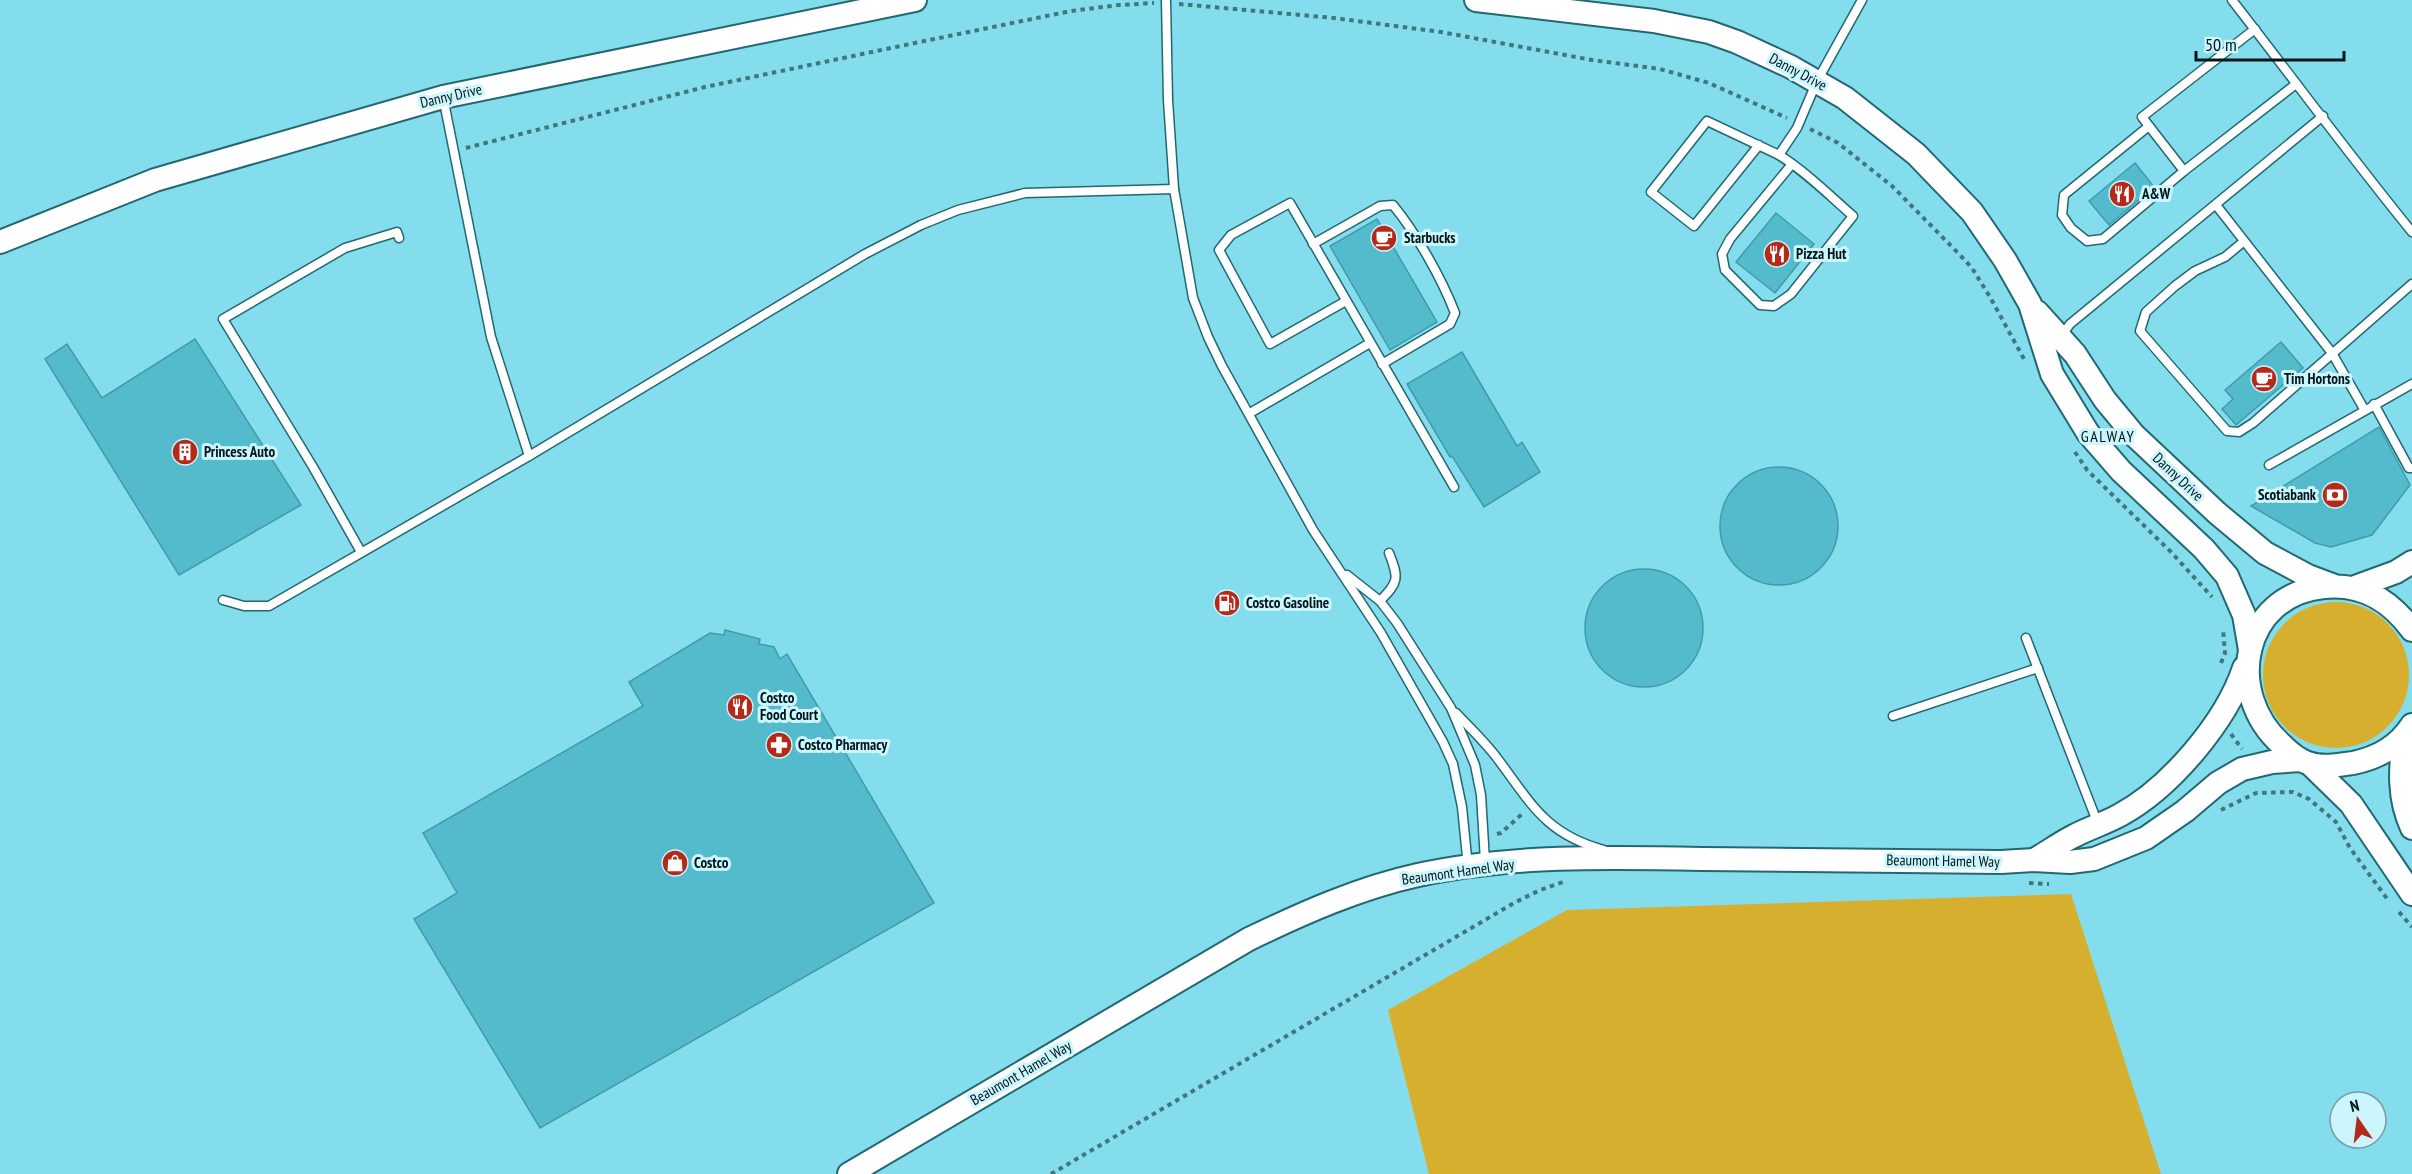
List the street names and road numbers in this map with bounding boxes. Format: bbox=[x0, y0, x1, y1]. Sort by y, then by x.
street label: Danny Drive bbox=[1766, 48, 1830, 95]
street label: Danny Drive bbox=[418, 79, 484, 112]
street label: Danny Drive bbox=[2149, 448, 2208, 505]
street label: Beaumont Hamel Way bbox=[1886, 850, 2000, 871]
street label: Beaumont Hamel Way bbox=[1400, 854, 1516, 889]
street label: Beaumont Hamel Way bbox=[967, 1036, 1075, 1109]

